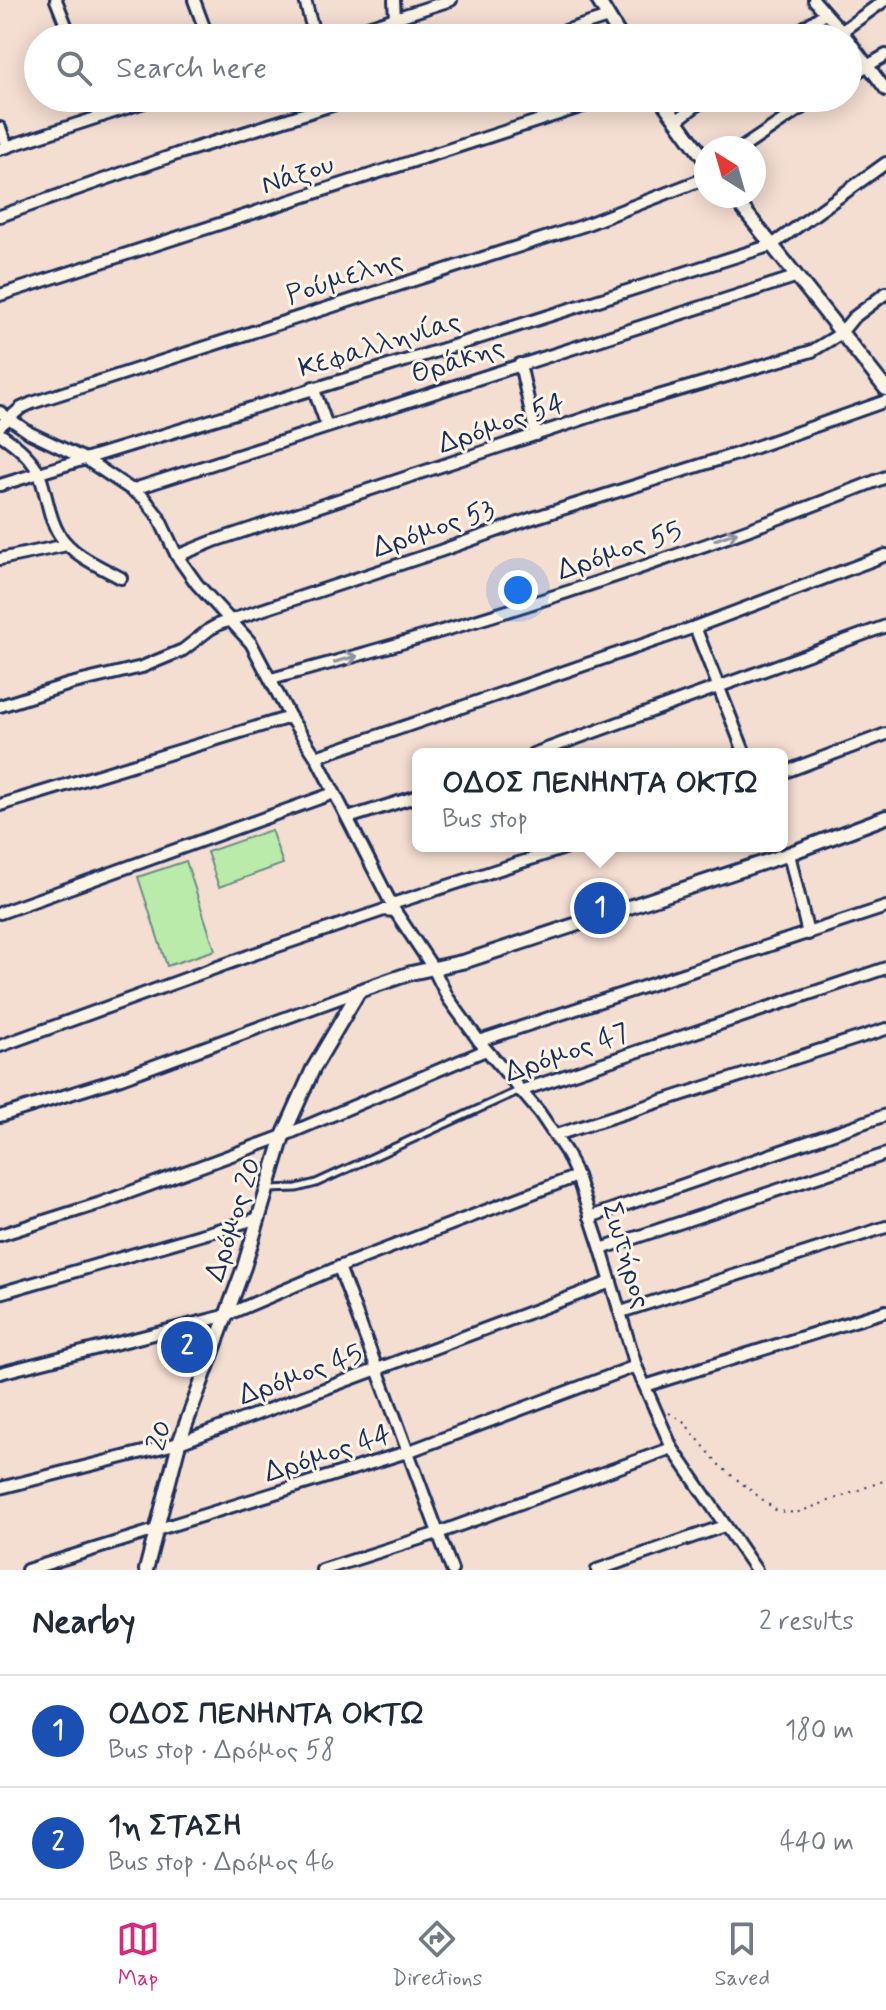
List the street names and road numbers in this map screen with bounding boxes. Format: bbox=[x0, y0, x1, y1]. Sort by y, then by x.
street label: Νάξου bbox=[257, 146, 339, 204]
street label: Ρούμελης bbox=[282, 242, 408, 315]
street label: Κεφαλληνίας bbox=[294, 303, 465, 388]
street label: Θράκης bbox=[407, 329, 509, 394]
street label: Δρόμος 54 bbox=[433, 385, 570, 463]
street label: Δρόμος 53 bbox=[368, 491, 500, 568]
street label: Δρόμος 55 bbox=[552, 513, 687, 590]
street label: Δρόμος 47 bbox=[500, 1015, 634, 1092]
street label: Δρόμος 20 bbox=[197, 1153, 272, 1286]
street label: Σωτήρος bbox=[592, 1198, 659, 1313]
street label: Δρόμος 45 bbox=[234, 1336, 368, 1415]
street label: 20 bbox=[138, 1416, 182, 1455]
street label: Δρόμος 44 bbox=[260, 1416, 396, 1492]

